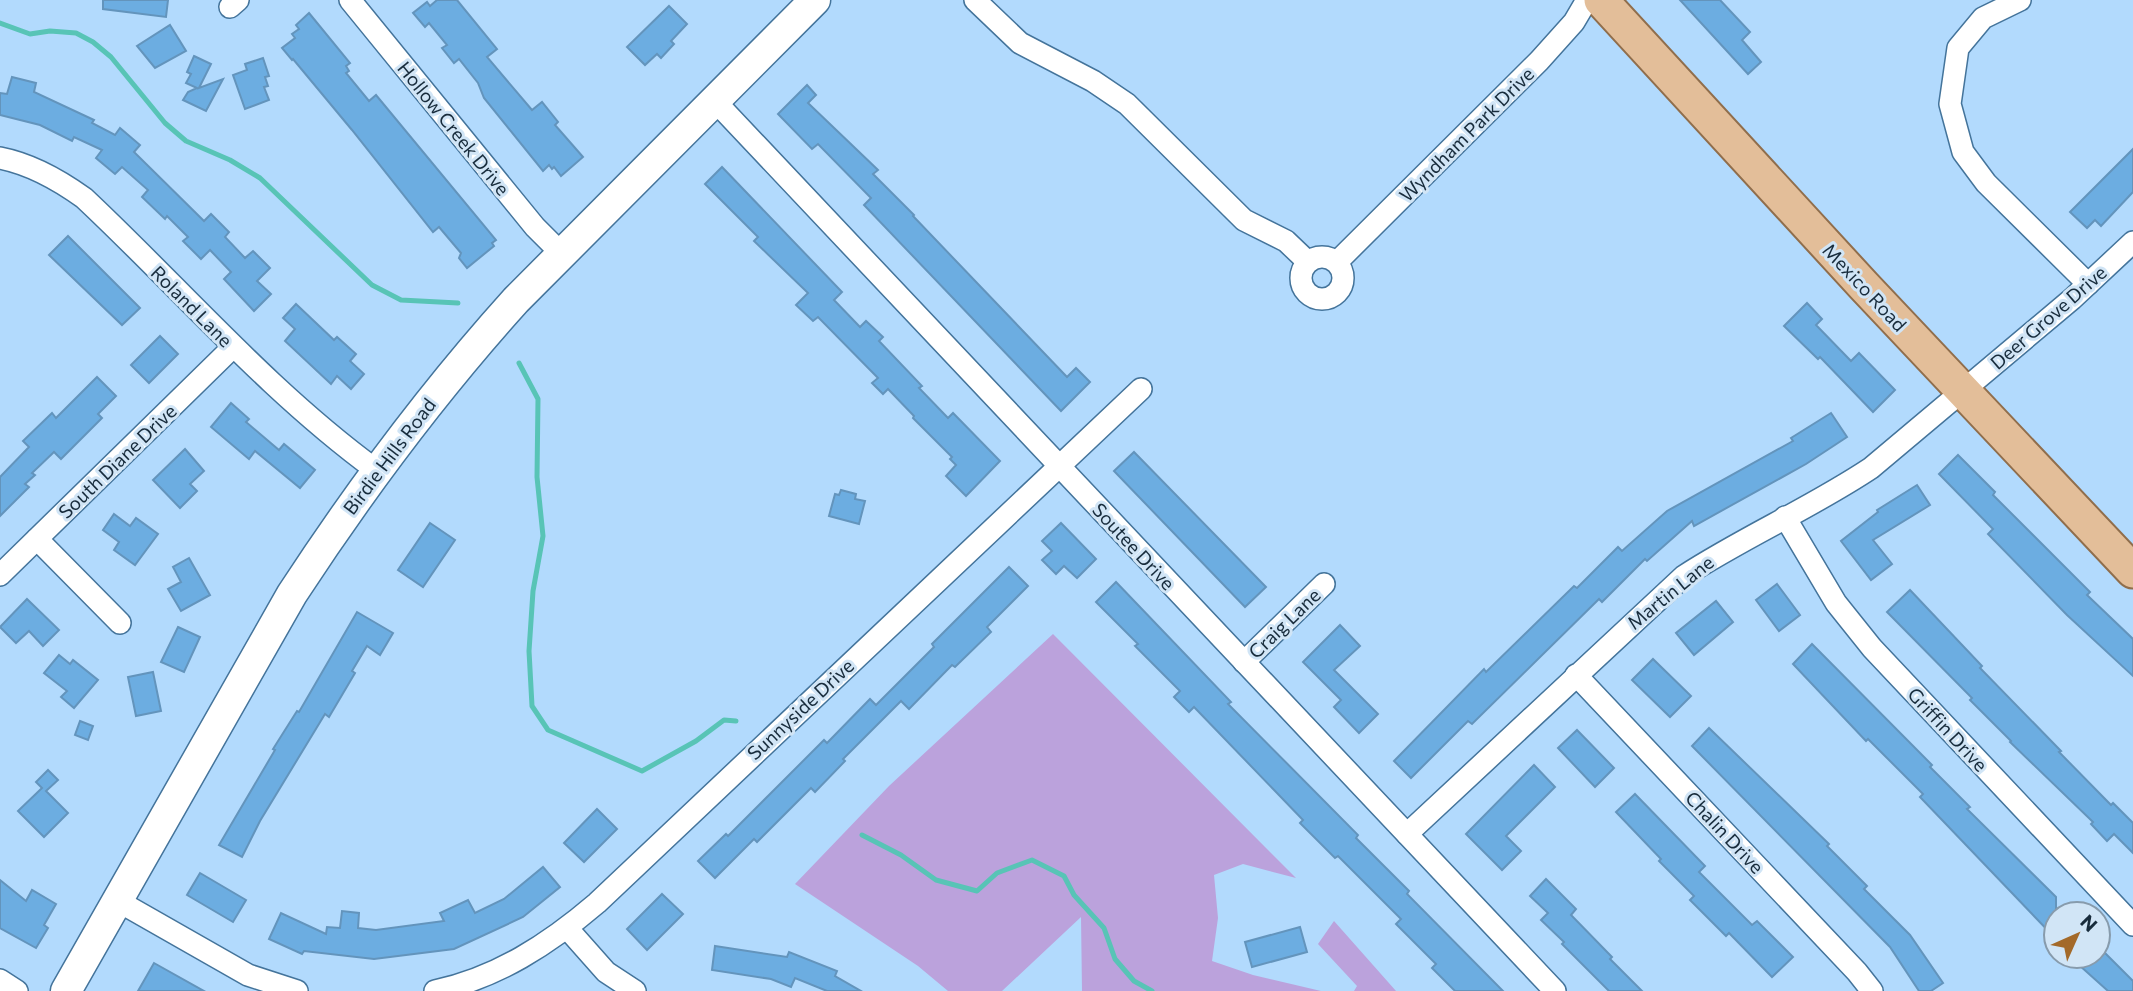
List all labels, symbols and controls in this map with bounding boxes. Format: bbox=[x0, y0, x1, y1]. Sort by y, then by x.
street label: Hollow Creek Drive bbox=[393, 57, 515, 199]
street label: Wyndham Park Drive bbox=[1394, 62, 1538, 206]
street label: Mexico Road bbox=[1818, 238, 1912, 336]
street label: Deer Grove Drive bbox=[1985, 260, 2111, 374]
street label: Roland Lane bbox=[147, 261, 237, 351]
street label: Birdie Hills Road bbox=[338, 393, 440, 519]
street label: South Diane Drive bbox=[53, 399, 181, 523]
street label: Soutee Drive bbox=[1088, 498, 1180, 594]
street label: Martin Lane bbox=[1622, 550, 1718, 634]
street label: Craig Lane bbox=[1243, 583, 1325, 663]
street label: Sunnyside Drive bbox=[742, 654, 858, 764]
street label: Griffin Drive bbox=[1903, 682, 1993, 776]
street label: Chalin Drive bbox=[1681, 786, 1769, 878]
north arrow bbox=[2042, 900, 2112, 970]
text: N bbox=[2076, 909, 2103, 936]

